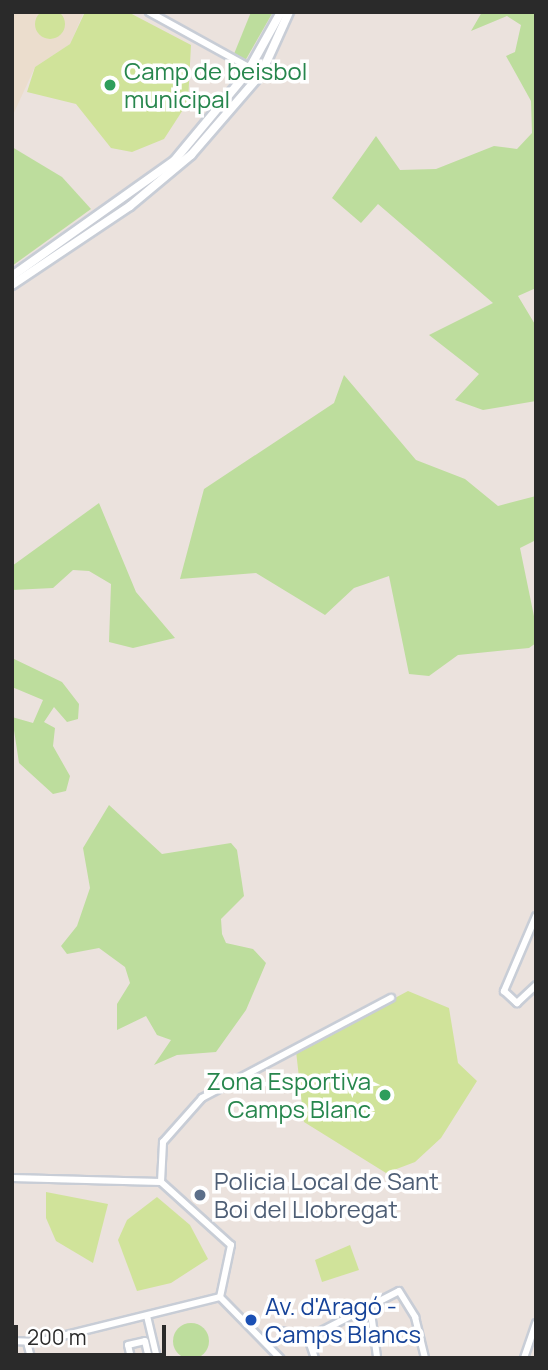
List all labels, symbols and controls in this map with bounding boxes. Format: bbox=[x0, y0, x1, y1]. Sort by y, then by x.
place label: Camp de beisbol municipal bbox=[124, 57, 307, 113]
marker: Camp de beisbol municipal bbox=[102, 77, 118, 93]
place label: Zona Esportiva Camps Blanc bbox=[206, 1067, 371, 1123]
marker: Zona Esportiva Camps Blanc bbox=[377, 1087, 393, 1103]
place label: Policia Local de Sant Boi del Llobregat bbox=[214, 1167, 439, 1223]
marker: Policia Local de Sant Boi del Llobregat bbox=[192, 1187, 208, 1203]
place label: Av. d'Aragó - Camps Blancs bbox=[265, 1292, 421, 1348]
scale bar bbox=[18, 1310, 170, 1354]
marker: Av. d'Aragó - Camps Blancs bbox=[243, 1312, 259, 1328]
text: 200 m bbox=[27, 1323, 87, 1351]

